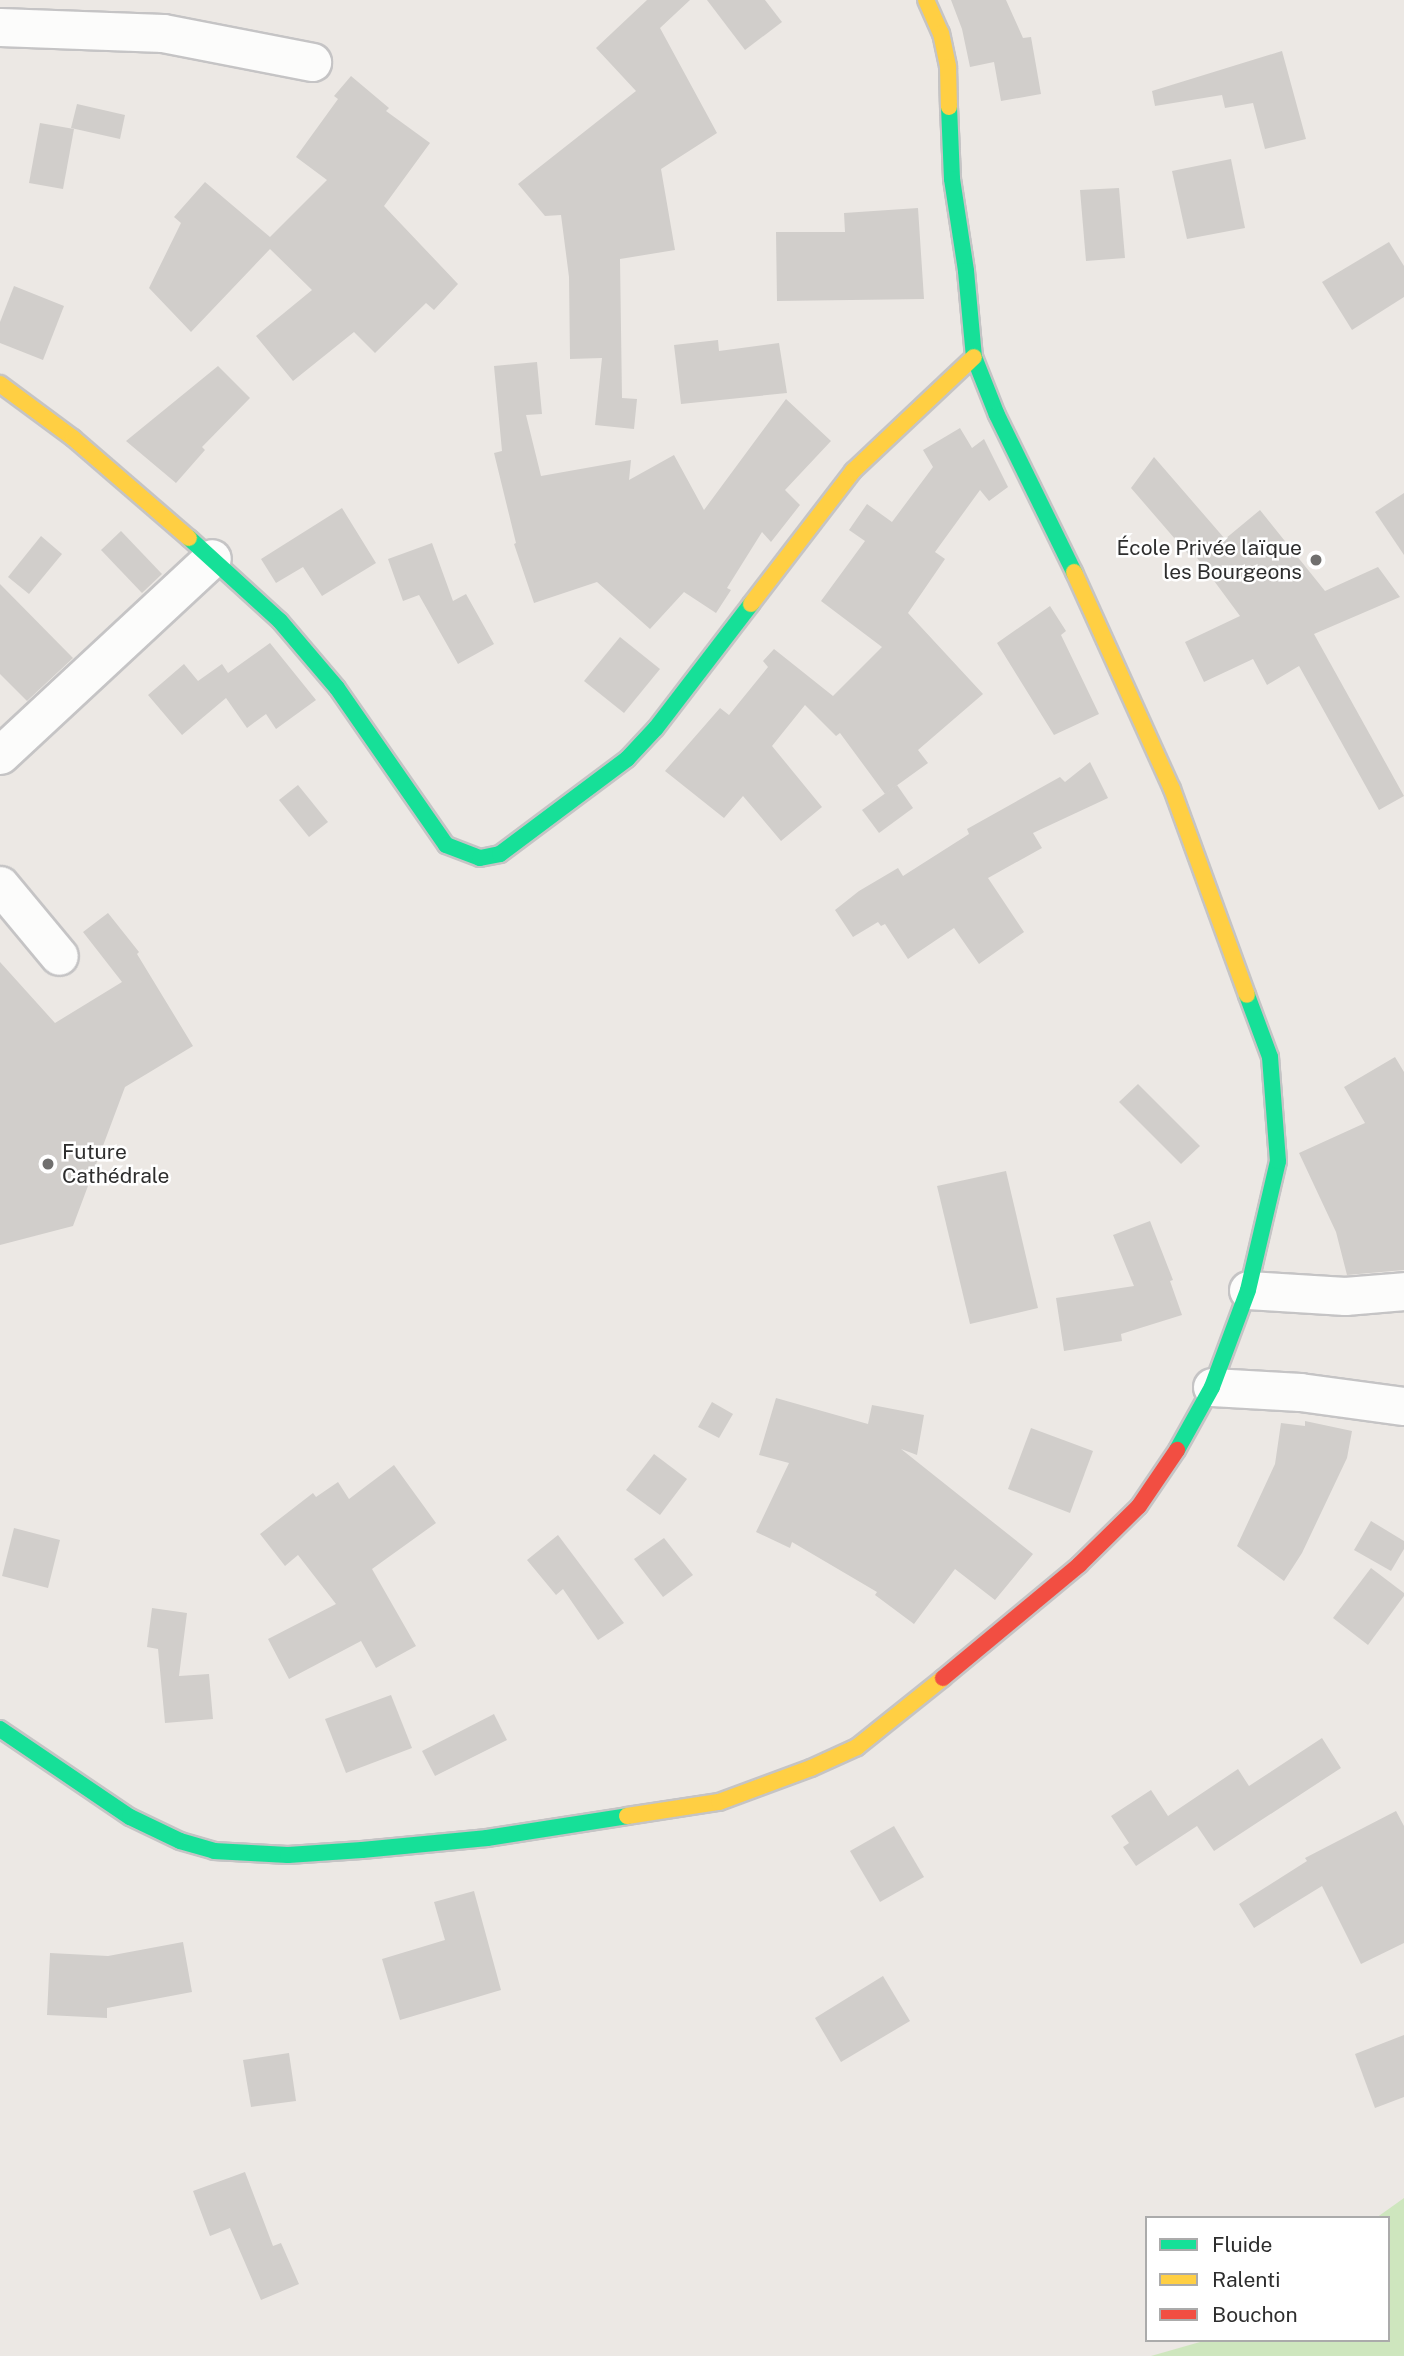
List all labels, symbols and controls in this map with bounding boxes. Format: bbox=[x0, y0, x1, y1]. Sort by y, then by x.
place label: École Privée laïque les Bourgeons bbox=[1116, 535, 1302, 585]
marker: École Privée laïque les Bourgeons bbox=[1308, 552, 1324, 568]
place label: Future Cathédrale bbox=[62, 1139, 169, 1189]
marker: Future Cathédrale bbox=[40, 1156, 56, 1172]
legend bbox=[1145, 2216, 1390, 2342]
text: Fluide bbox=[1212, 2232, 1272, 2257]
text: Ralenti bbox=[1212, 2267, 1280, 2292]
text: Bouchon bbox=[1212, 2302, 1298, 2327]

